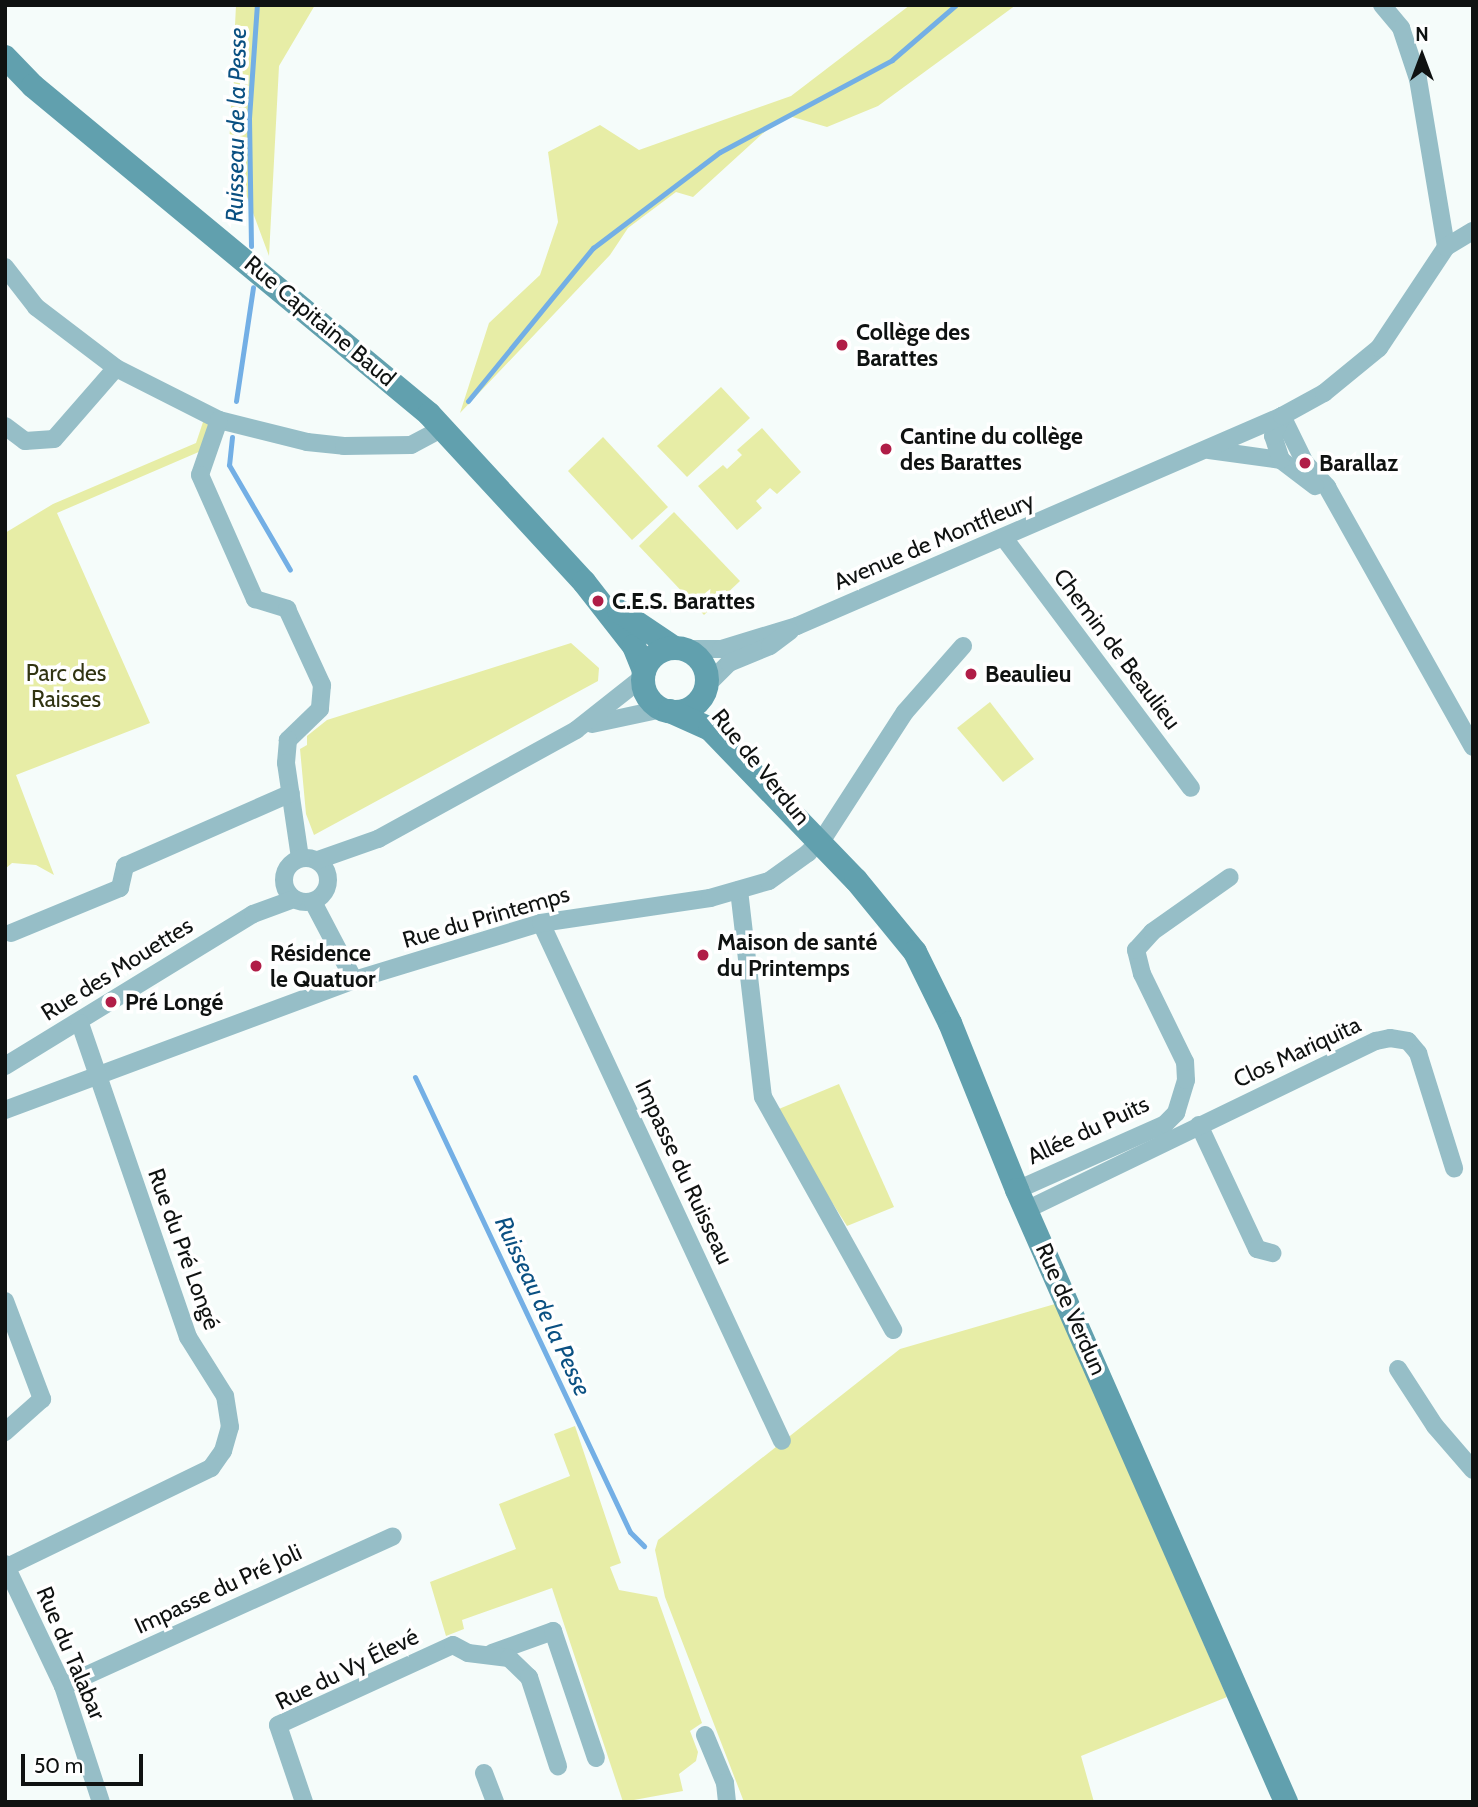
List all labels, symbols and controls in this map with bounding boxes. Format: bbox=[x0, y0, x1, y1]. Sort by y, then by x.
north arrow bbox=[1387, 21, 1457, 91]
text: N bbox=[1415, 23, 1429, 46]
water label: Ruisseau de la Pesse bbox=[220, 27, 252, 223]
street label: Rue Capitaine Baud bbox=[239, 250, 401, 392]
place label: Collège des Barattes bbox=[856, 318, 970, 372]
marker: Collège des Barattes bbox=[834, 337, 850, 353]
place label: Cantine du collège des Barattes bbox=[900, 422, 1083, 476]
marker: Cantine du collège des Barattes bbox=[878, 441, 894, 457]
place label: Barallaz bbox=[1319, 449, 1398, 477]
marker: Barallaz bbox=[1297, 455, 1313, 471]
street label: Avenue de Montfleury bbox=[830, 486, 1038, 596]
street label: Chemin de Beaulieu bbox=[1048, 563, 1186, 735]
place label: C.E.S. Barattes bbox=[612, 587, 755, 615]
marker: C.E.S. Barattes bbox=[590, 593, 606, 609]
park label: Parc des Raisses bbox=[26, 659, 106, 713]
place label: Beaulieu bbox=[985, 660, 1071, 688]
marker: Beaulieu bbox=[963, 666, 979, 682]
street label: Rue de Verdun bbox=[706, 703, 816, 831]
street label: Rue du Printemps bbox=[399, 880, 573, 954]
street label: Rue des Mouettes bbox=[36, 911, 198, 1027]
place label: Maison de santé du Printemps bbox=[717, 928, 877, 982]
place label: Résidence le Quatuor bbox=[270, 939, 376, 993]
marker: Maison de santé du Printemps bbox=[695, 947, 711, 963]
marker: Résidence le Quatuor bbox=[248, 958, 264, 974]
place label: Pré Longé bbox=[125, 988, 223, 1016]
marker: Pré Longé bbox=[103, 994, 119, 1010]
street label: Clos Mariquita bbox=[1229, 1011, 1365, 1093]
street label: Impasse du Ruisseau bbox=[629, 1075, 739, 1269]
street label: Allée du Puits bbox=[1023, 1090, 1153, 1170]
street label: Rue du Pré Longé bbox=[142, 1165, 226, 1333]
water label: Ruisseau de la Pesse bbox=[489, 1212, 597, 1400]
street label: Rue de Verdun bbox=[1030, 1239, 1112, 1379]
street label: Impasse du Pré Joli bbox=[130, 1538, 306, 1640]
street label: Rue du Talabar bbox=[31, 1582, 111, 1724]
street label: Rue du Vy Élevé bbox=[271, 1622, 423, 1716]
scale bar bbox=[24, 1741, 147, 1785]
text: 50 m bbox=[34, 1753, 83, 1778]

